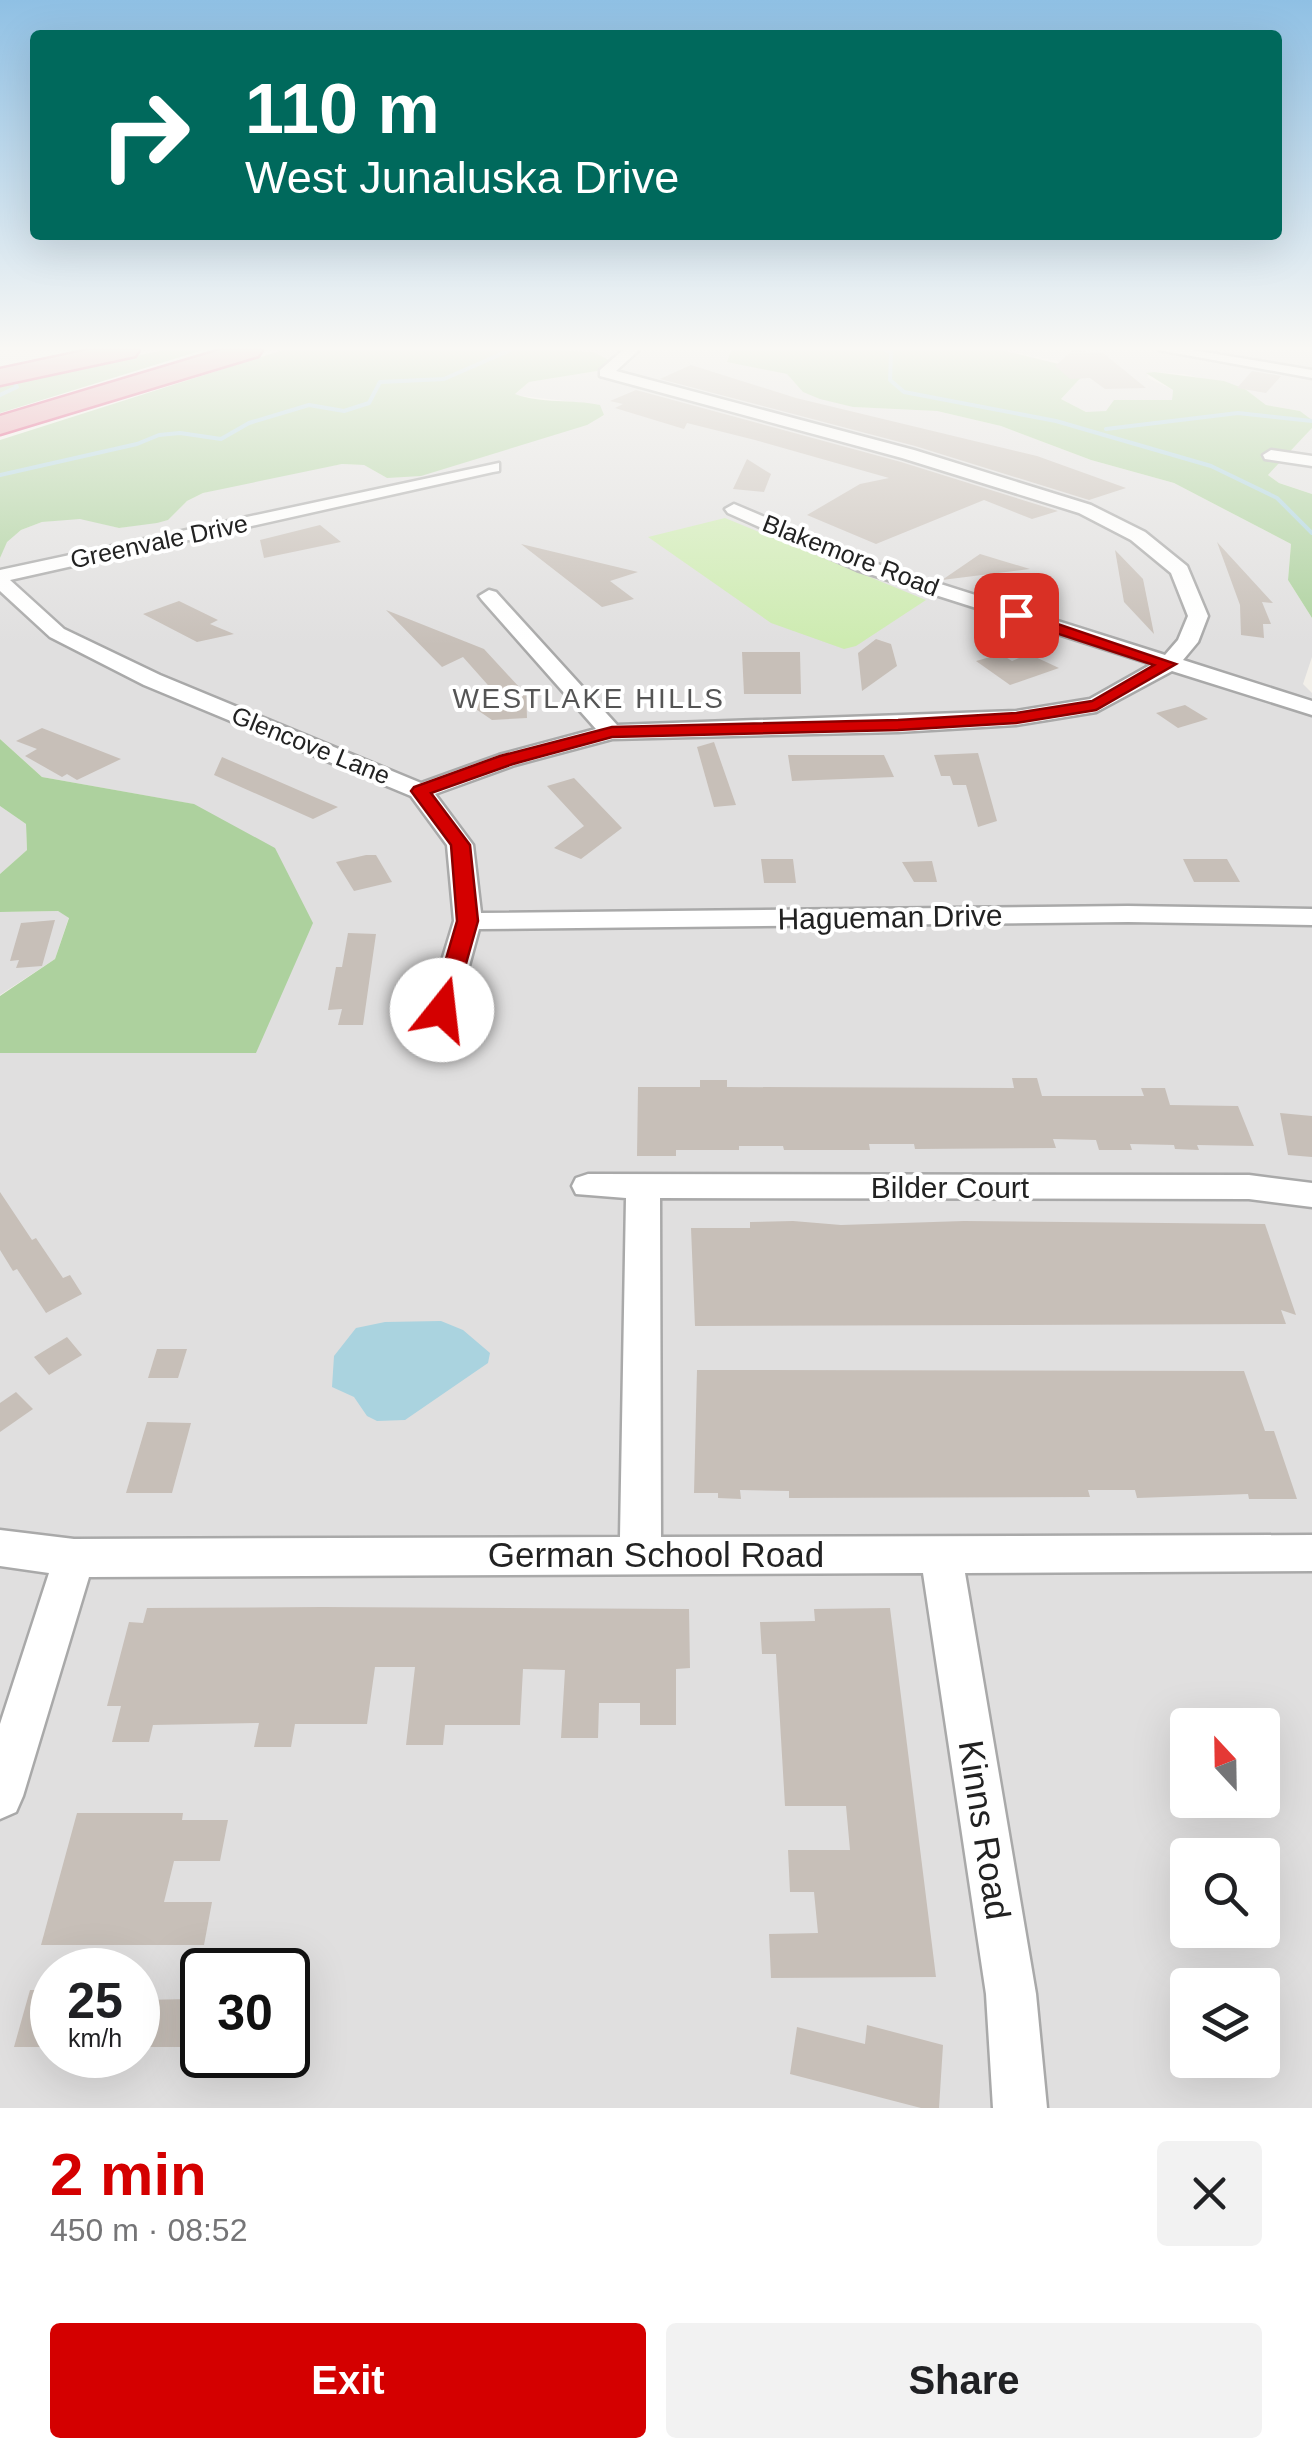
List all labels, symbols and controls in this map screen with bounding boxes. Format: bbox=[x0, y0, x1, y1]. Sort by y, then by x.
icon: right bbox=[80, 70, 210, 200]
text: 110 m bbox=[245, 70, 440, 148]
text: West Junaluska Drive bbox=[245, 152, 679, 203]
street label: Greenvale Drive bbox=[68, 509, 250, 573]
street label: Blakemore Road bbox=[759, 509, 943, 601]
pin bbox=[974, 573, 1059, 658]
icon: arrive bbox=[989, 588, 1044, 643]
district label: WESTLAKE HILLS bbox=[452, 683, 726, 714]
street label: Glencove Lane bbox=[228, 701, 394, 789]
street label: Hagueman Drive bbox=[777, 899, 1003, 935]
position arrow bbox=[390, 958, 494, 1062]
street label: Bilder Court bbox=[871, 1171, 1030, 1204]
street label: German School Road bbox=[488, 1535, 824, 1574]
north arrow bbox=[1170, 1708, 1280, 1818]
map controls bbox=[1170, 1708, 1280, 2078]
street label: Kinns Road bbox=[952, 1738, 1018, 1922]
button: search bbox=[1170, 1838, 1280, 1948]
speed limit sign: 30 bbox=[180, 1948, 310, 2078]
button: layers bbox=[1170, 1968, 1280, 2078]
text: 25 bbox=[67, 1973, 123, 2029]
text: km/h bbox=[68, 2024, 122, 2052]
text: 2 min bbox=[50, 2141, 207, 2208]
button: close bbox=[1157, 2141, 1262, 2246]
text: 450 m · 08:52 bbox=[50, 2212, 247, 2248]
button: Exit bbox=[50, 2323, 646, 2438]
button: Share bbox=[666, 2323, 1262, 2438]

